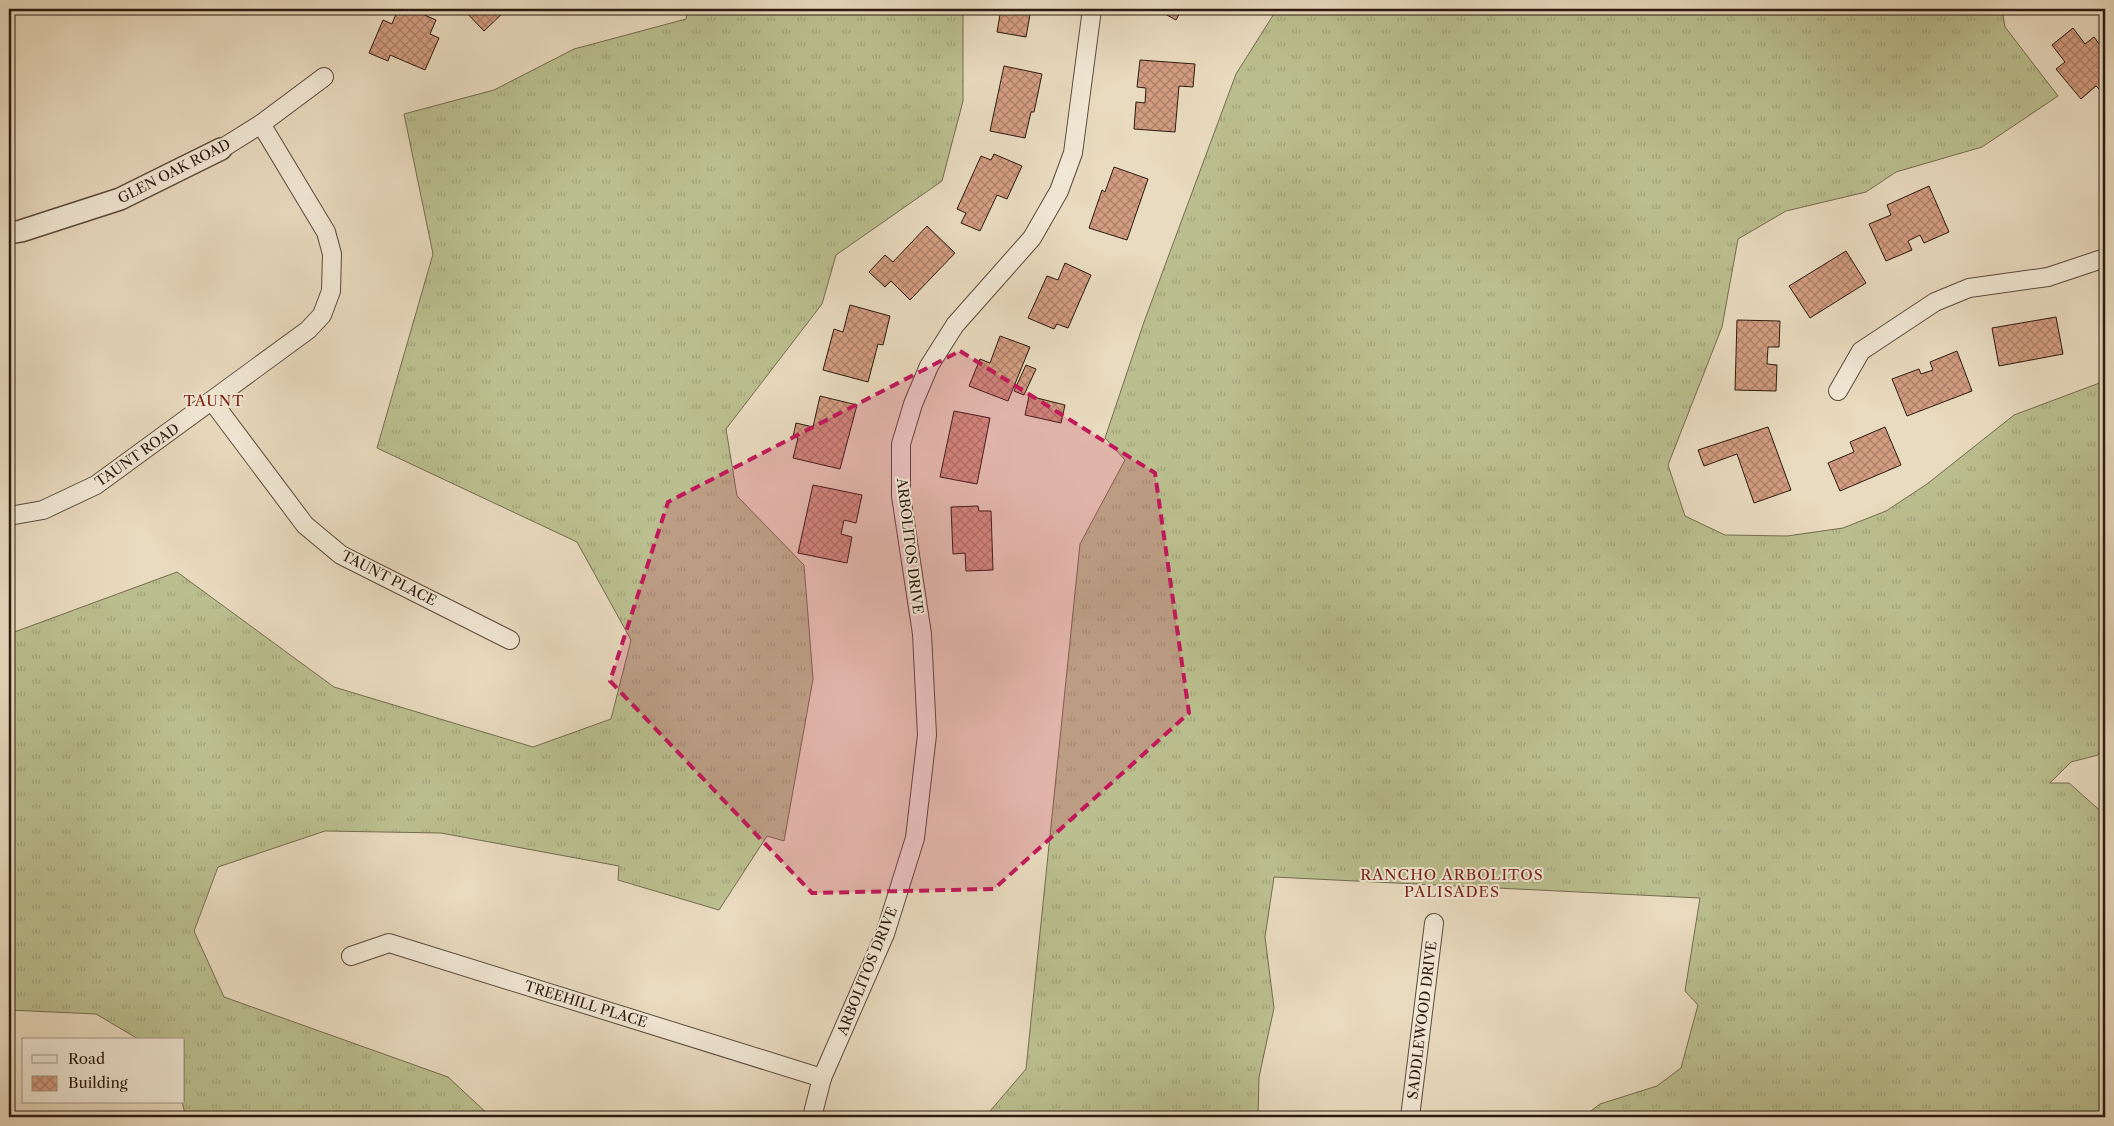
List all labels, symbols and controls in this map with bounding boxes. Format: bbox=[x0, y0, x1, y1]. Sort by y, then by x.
street label: GLEN OAK ROAD bbox=[115, 135, 233, 207]
district label: TAUNT bbox=[184, 391, 244, 410]
street label: TAUNT ROAD bbox=[92, 419, 182, 491]
street label: ARBOLITOS DRIVE bbox=[893, 476, 927, 615]
street label: TAUNT PLACE bbox=[338, 546, 440, 610]
district label: RANCHO ARBOLITOS PALISADES bbox=[1360, 865, 1544, 901]
street label: ARBOLITOS DRIVE bbox=[833, 904, 901, 1039]
street label: SADDLEWOOD DRIVE bbox=[1403, 940, 1441, 1100]
street label: TREEHILL PLACE bbox=[522, 977, 650, 1031]
legend bbox=[22, 1038, 185, 1104]
text: Road bbox=[68, 1049, 105, 1068]
text: Building bbox=[68, 1073, 128, 1092]

